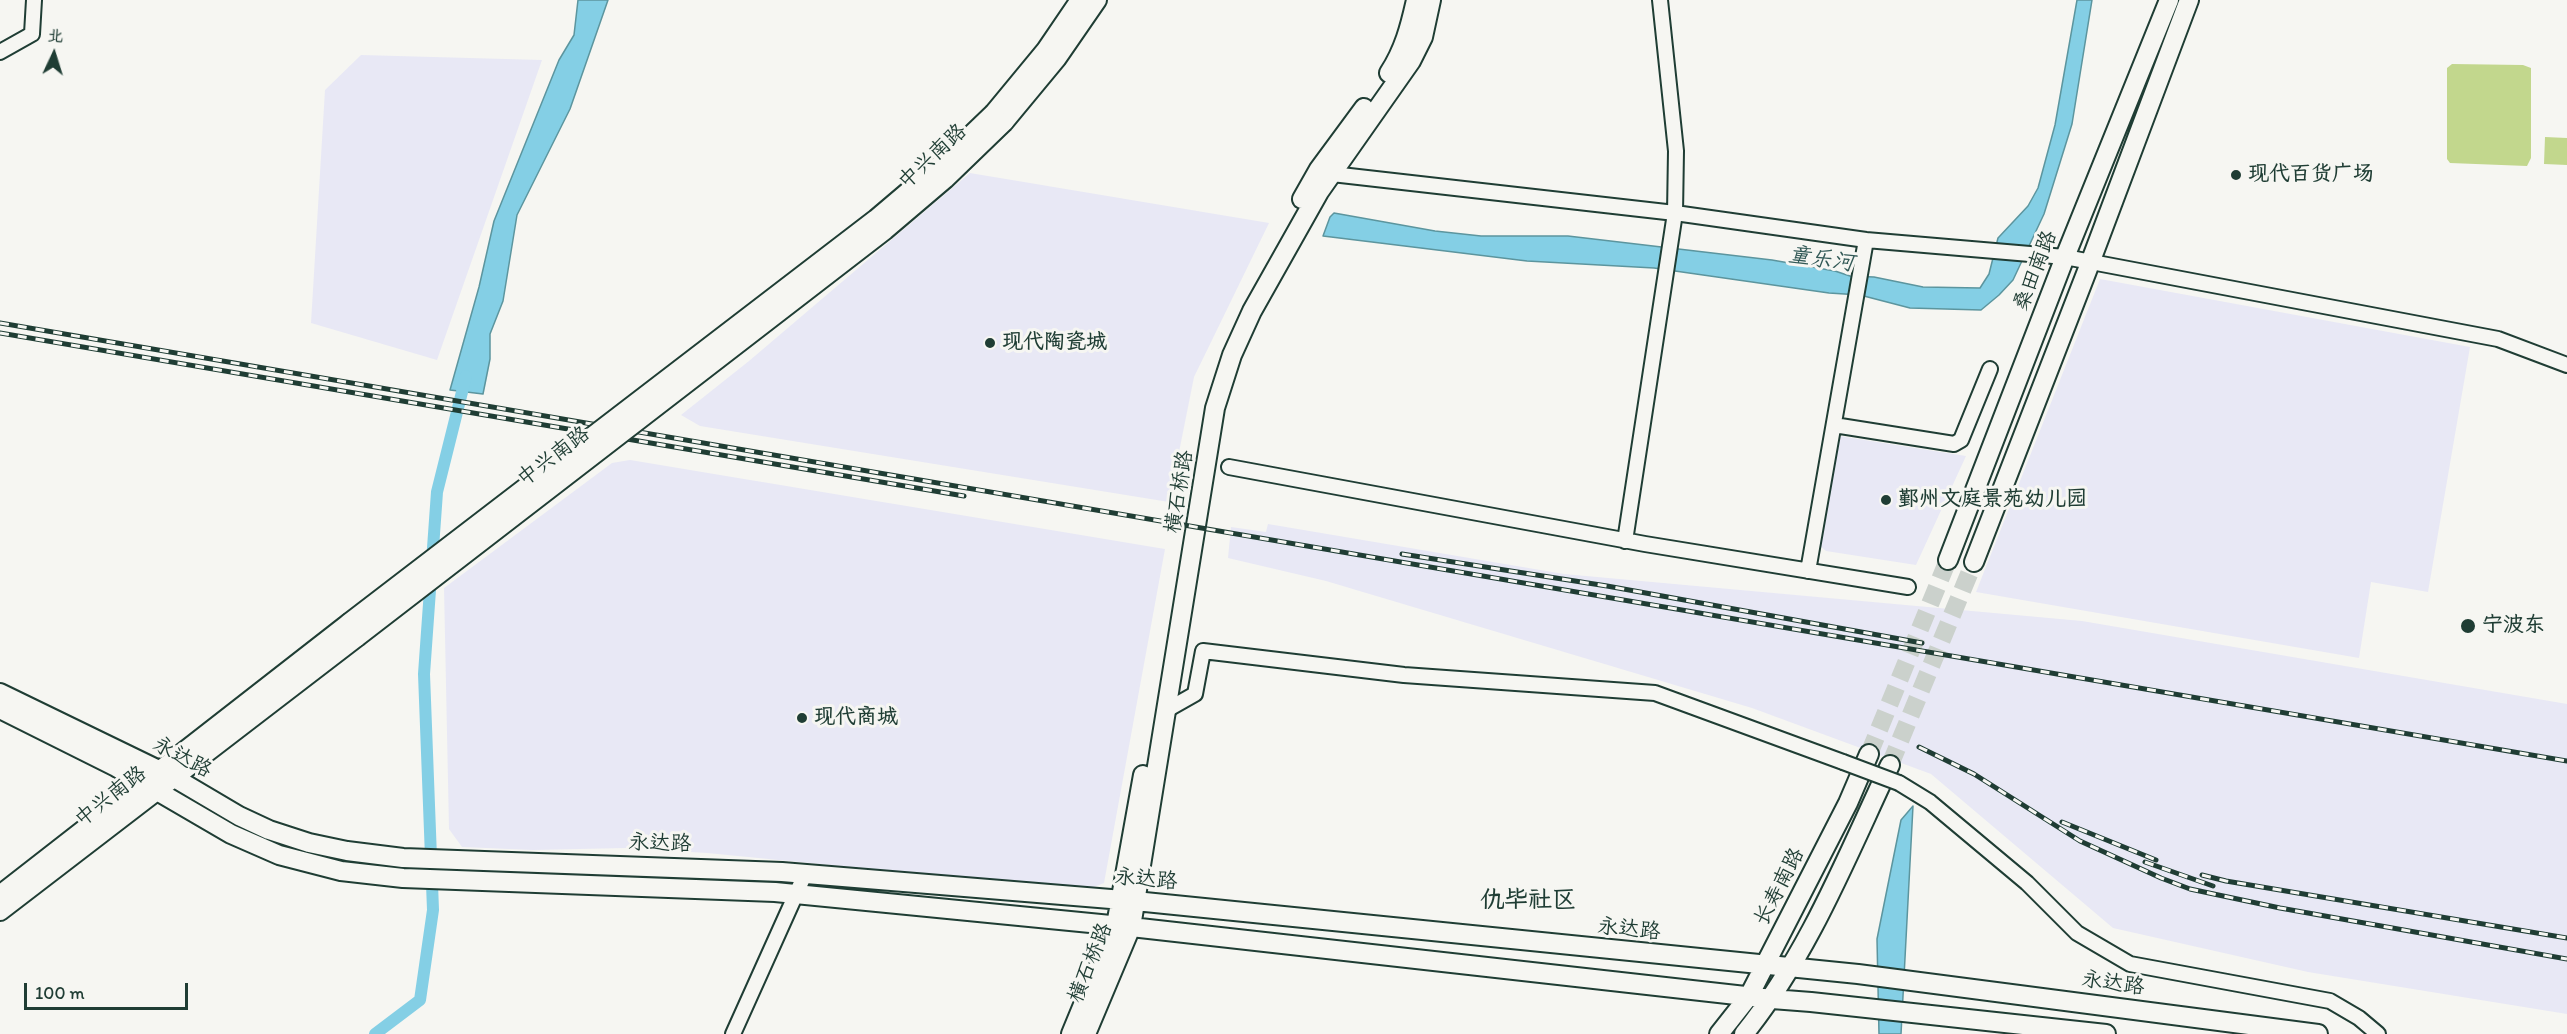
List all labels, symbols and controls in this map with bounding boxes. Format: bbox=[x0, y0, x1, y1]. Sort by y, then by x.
north arrow bbox=[24, 24, 84, 84]
text: 北 bbox=[47, 26, 64, 46]
street label: 中兴南路 bbox=[894, 119, 972, 195]
place label: 现代百货广场 bbox=[2248, 162, 2374, 188]
marker: 现代百货广场 bbox=[2229, 168, 2243, 182]
street label: 桑田南路 bbox=[2009, 227, 2063, 315]
water label: 童乐河 bbox=[1786, 242, 1856, 278]
place label: 现代陶瓷城 bbox=[1002, 330, 1107, 356]
marker: 现代陶瓷城 bbox=[983, 336, 997, 350]
street label: 中兴南路 bbox=[513, 422, 595, 492]
street label: 横石桥路 bbox=[1161, 449, 1199, 535]
place label: 鄞州文庭景苑幼儿园 bbox=[1898, 487, 2087, 513]
marker: 鄞州文庭景苑幼儿园 bbox=[1879, 493, 1893, 507]
place label: 宁波东 bbox=[2482, 613, 2545, 639]
marker: 宁波东 bbox=[2459, 617, 2477, 635]
place label: 现代商城 bbox=[814, 705, 898, 731]
marker: 现代商城 bbox=[795, 711, 809, 725]
street label: 永达路 bbox=[148, 732, 216, 784]
street label: 中兴南路 bbox=[70, 761, 152, 833]
street label: 永达路 bbox=[628, 830, 692, 858]
street label: 长寿南路 bbox=[1750, 844, 1810, 930]
street label: 永达路 bbox=[1114, 865, 1178, 895]
district label: 仇毕社区 bbox=[1480, 887, 1576, 915]
street label: 永达路 bbox=[1596, 914, 1662, 946]
street label: 横石桥路 bbox=[1064, 919, 1118, 1007]
street label: 永达路 bbox=[2080, 967, 2146, 1001]
scale bar bbox=[27, 971, 190, 1009]
text: 100 m bbox=[35, 982, 85, 1004]

